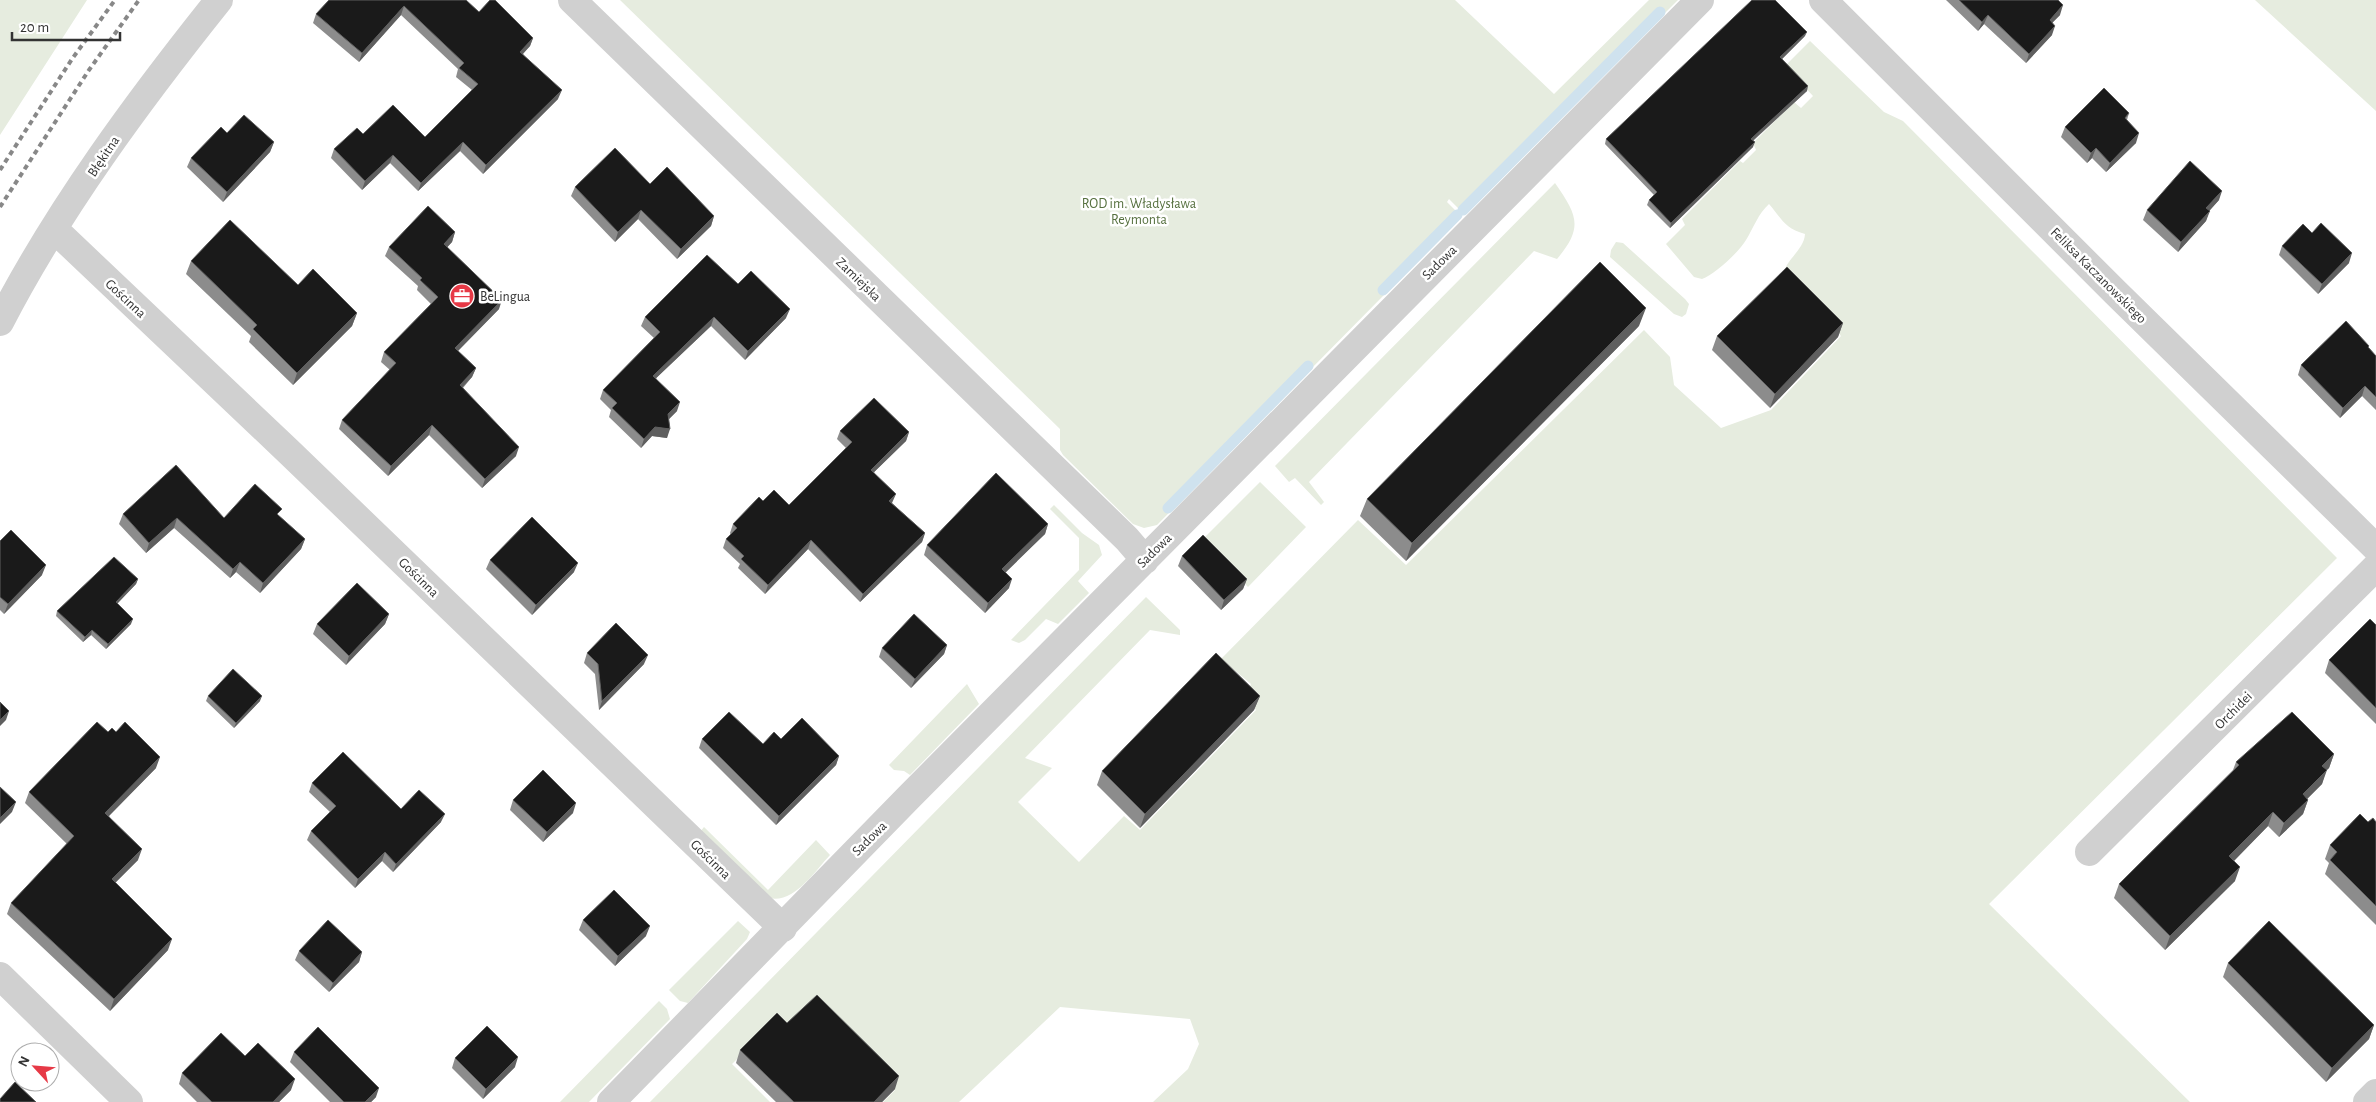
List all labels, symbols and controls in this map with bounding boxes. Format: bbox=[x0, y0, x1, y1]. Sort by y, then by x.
scale bar bbox=[12, 10, 120, 42]
text: 20 m bbox=[20, 20, 49, 35]
street label: Błękitna bbox=[85, 133, 123, 179]
park label: ROD im. Władysława Reymonta bbox=[1082, 197, 1197, 227]
street label: Feliksa Kaczanowskiego bbox=[2048, 225, 2149, 326]
street label: Sadowa bbox=[1420, 242, 1460, 283]
street label: Zamiejska bbox=[833, 255, 884, 305]
street label: Gościnna bbox=[102, 277, 149, 321]
office icon: BeLingua bbox=[449, 283, 475, 309]
place label: BeLingua bbox=[480, 290, 531, 304]
street label: Sadowa bbox=[1135, 530, 1175, 571]
street label: Gościnna bbox=[396, 555, 441, 600]
street label: Orchidei bbox=[2212, 689, 2255, 732]
street label: Sadowa bbox=[850, 818, 890, 859]
street label: Gościnna bbox=[688, 837, 733, 882]
north arrow bbox=[10, 1042, 60, 1092]
text: N bbox=[16, 1054, 33, 1069]

